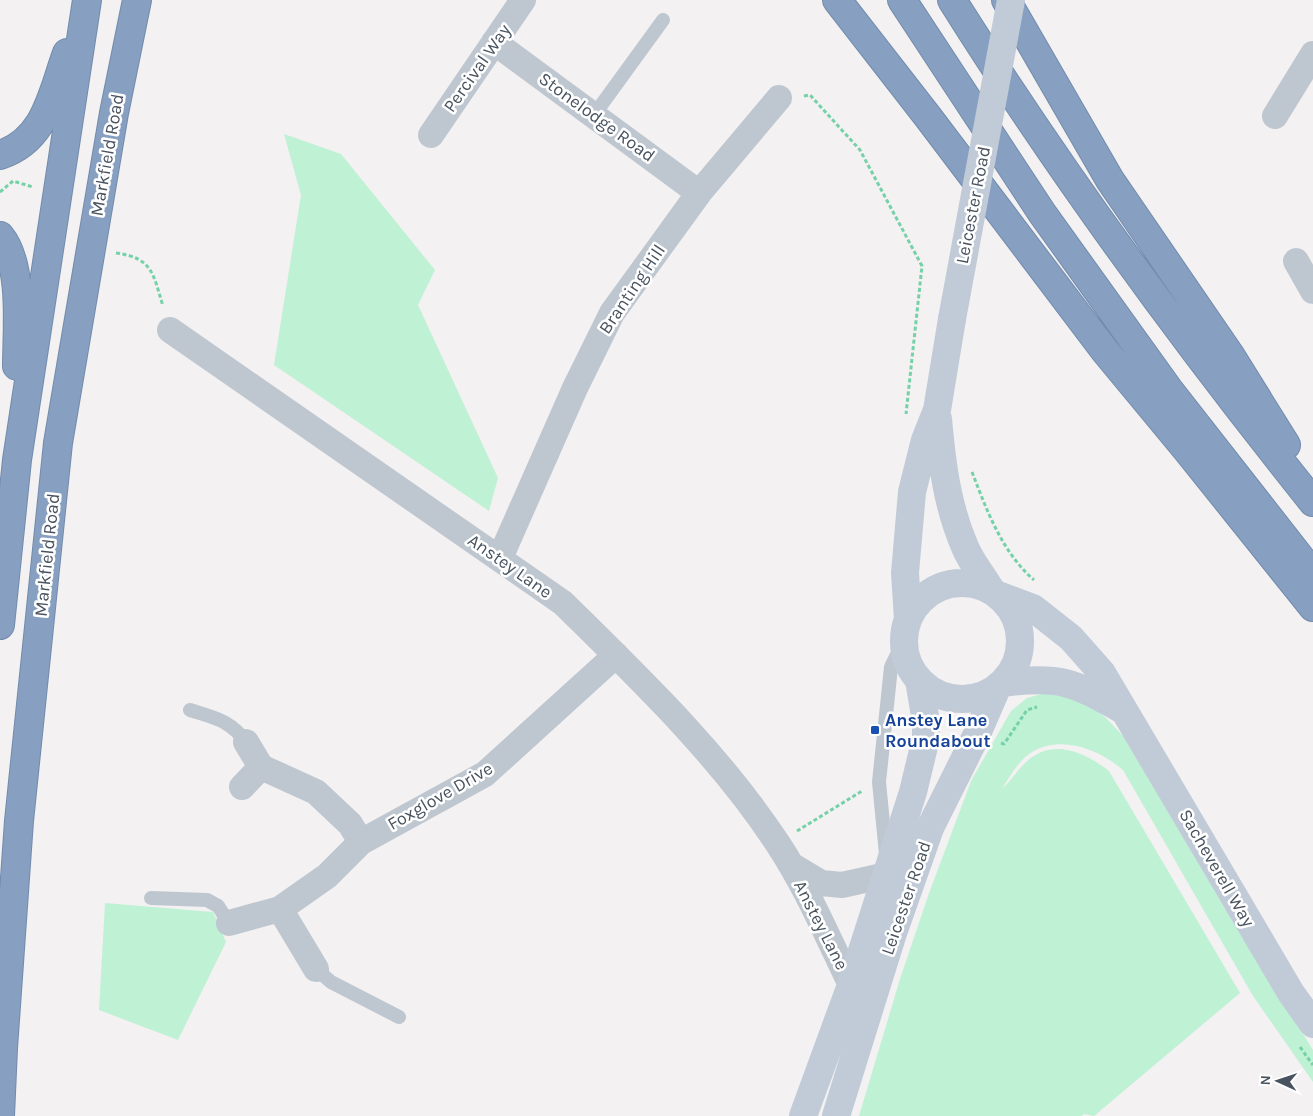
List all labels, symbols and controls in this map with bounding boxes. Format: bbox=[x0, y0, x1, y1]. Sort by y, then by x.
street label: Percival Way bbox=[439, 19, 516, 116]
street label: Stonelodge Road bbox=[535, 67, 659, 167]
street label: Markfield Road bbox=[85, 92, 129, 218]
street label: Leicester Road bbox=[951, 144, 995, 266]
street label: Branting Hill bbox=[594, 240, 670, 338]
street label: Markfield Road bbox=[30, 492, 64, 618]
street label: Anstey Lane bbox=[464, 529, 556, 603]
place label: Anstey Lane Roundabout bbox=[885, 709, 990, 752]
marker: Anstey Lane Roundabout bbox=[869, 724, 881, 736]
street label: Foxglove Drive bbox=[384, 757, 496, 835]
street label: Sacheverell Way bbox=[1174, 805, 1260, 931]
street label: Leicester Road bbox=[876, 838, 936, 958]
street label: Anstey Lane bbox=[789, 876, 853, 974]
north arrow bbox=[1253, 1056, 1303, 1106]
text: N bbox=[1257, 1075, 1274, 1086]

